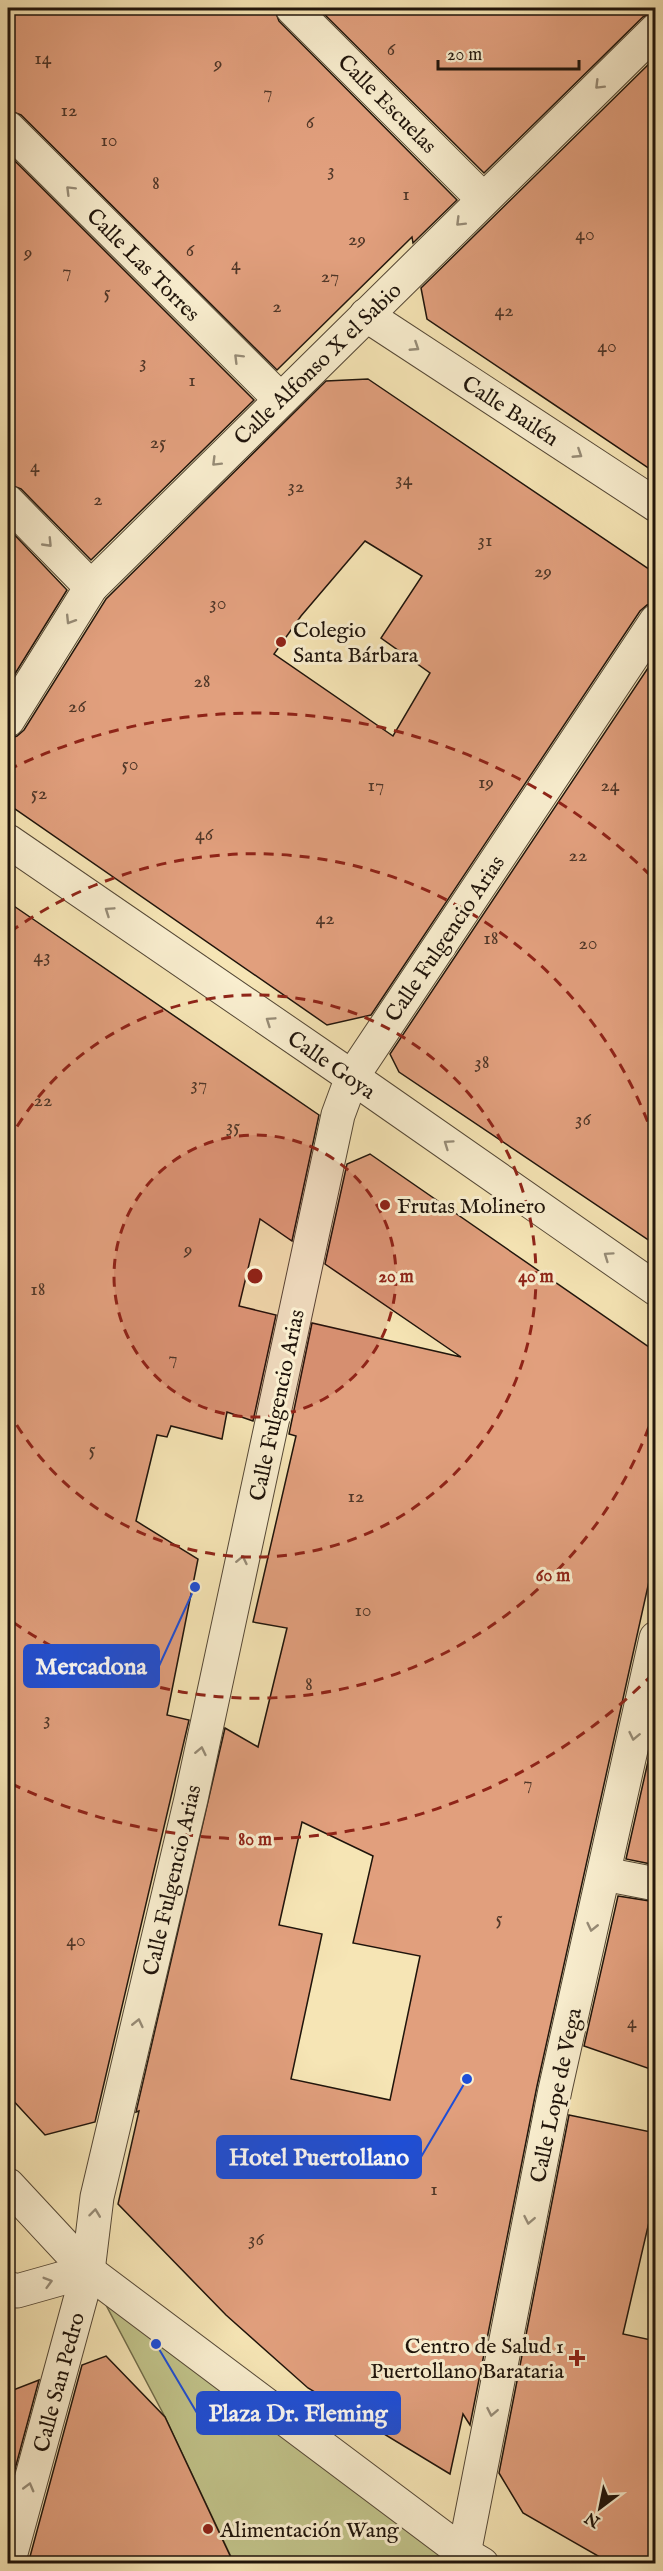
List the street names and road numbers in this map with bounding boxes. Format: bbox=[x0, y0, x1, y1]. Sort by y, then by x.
street label: Calle Escuelas bbox=[331, 49, 442, 160]
street label: Calle Las Torres bbox=[80, 203, 205, 328]
street label: Calle Alfonso X el Sabio bbox=[229, 277, 408, 452]
street label: Calle Bailén bbox=[456, 370, 564, 453]
street label: Calle Fulgencio Arias bbox=[380, 850, 512, 1028]
street label: Calle Goya bbox=[281, 1025, 381, 1106]
street label: Calle Fulgencio Arias bbox=[244, 1307, 312, 1504]
street label: Calle Fulgencio Arias bbox=[137, 1782, 209, 1979]
street label: Calle Lope de Vega bbox=[525, 2005, 589, 2185]
street label: Calle San Pedro bbox=[28, 2309, 92, 2455]

